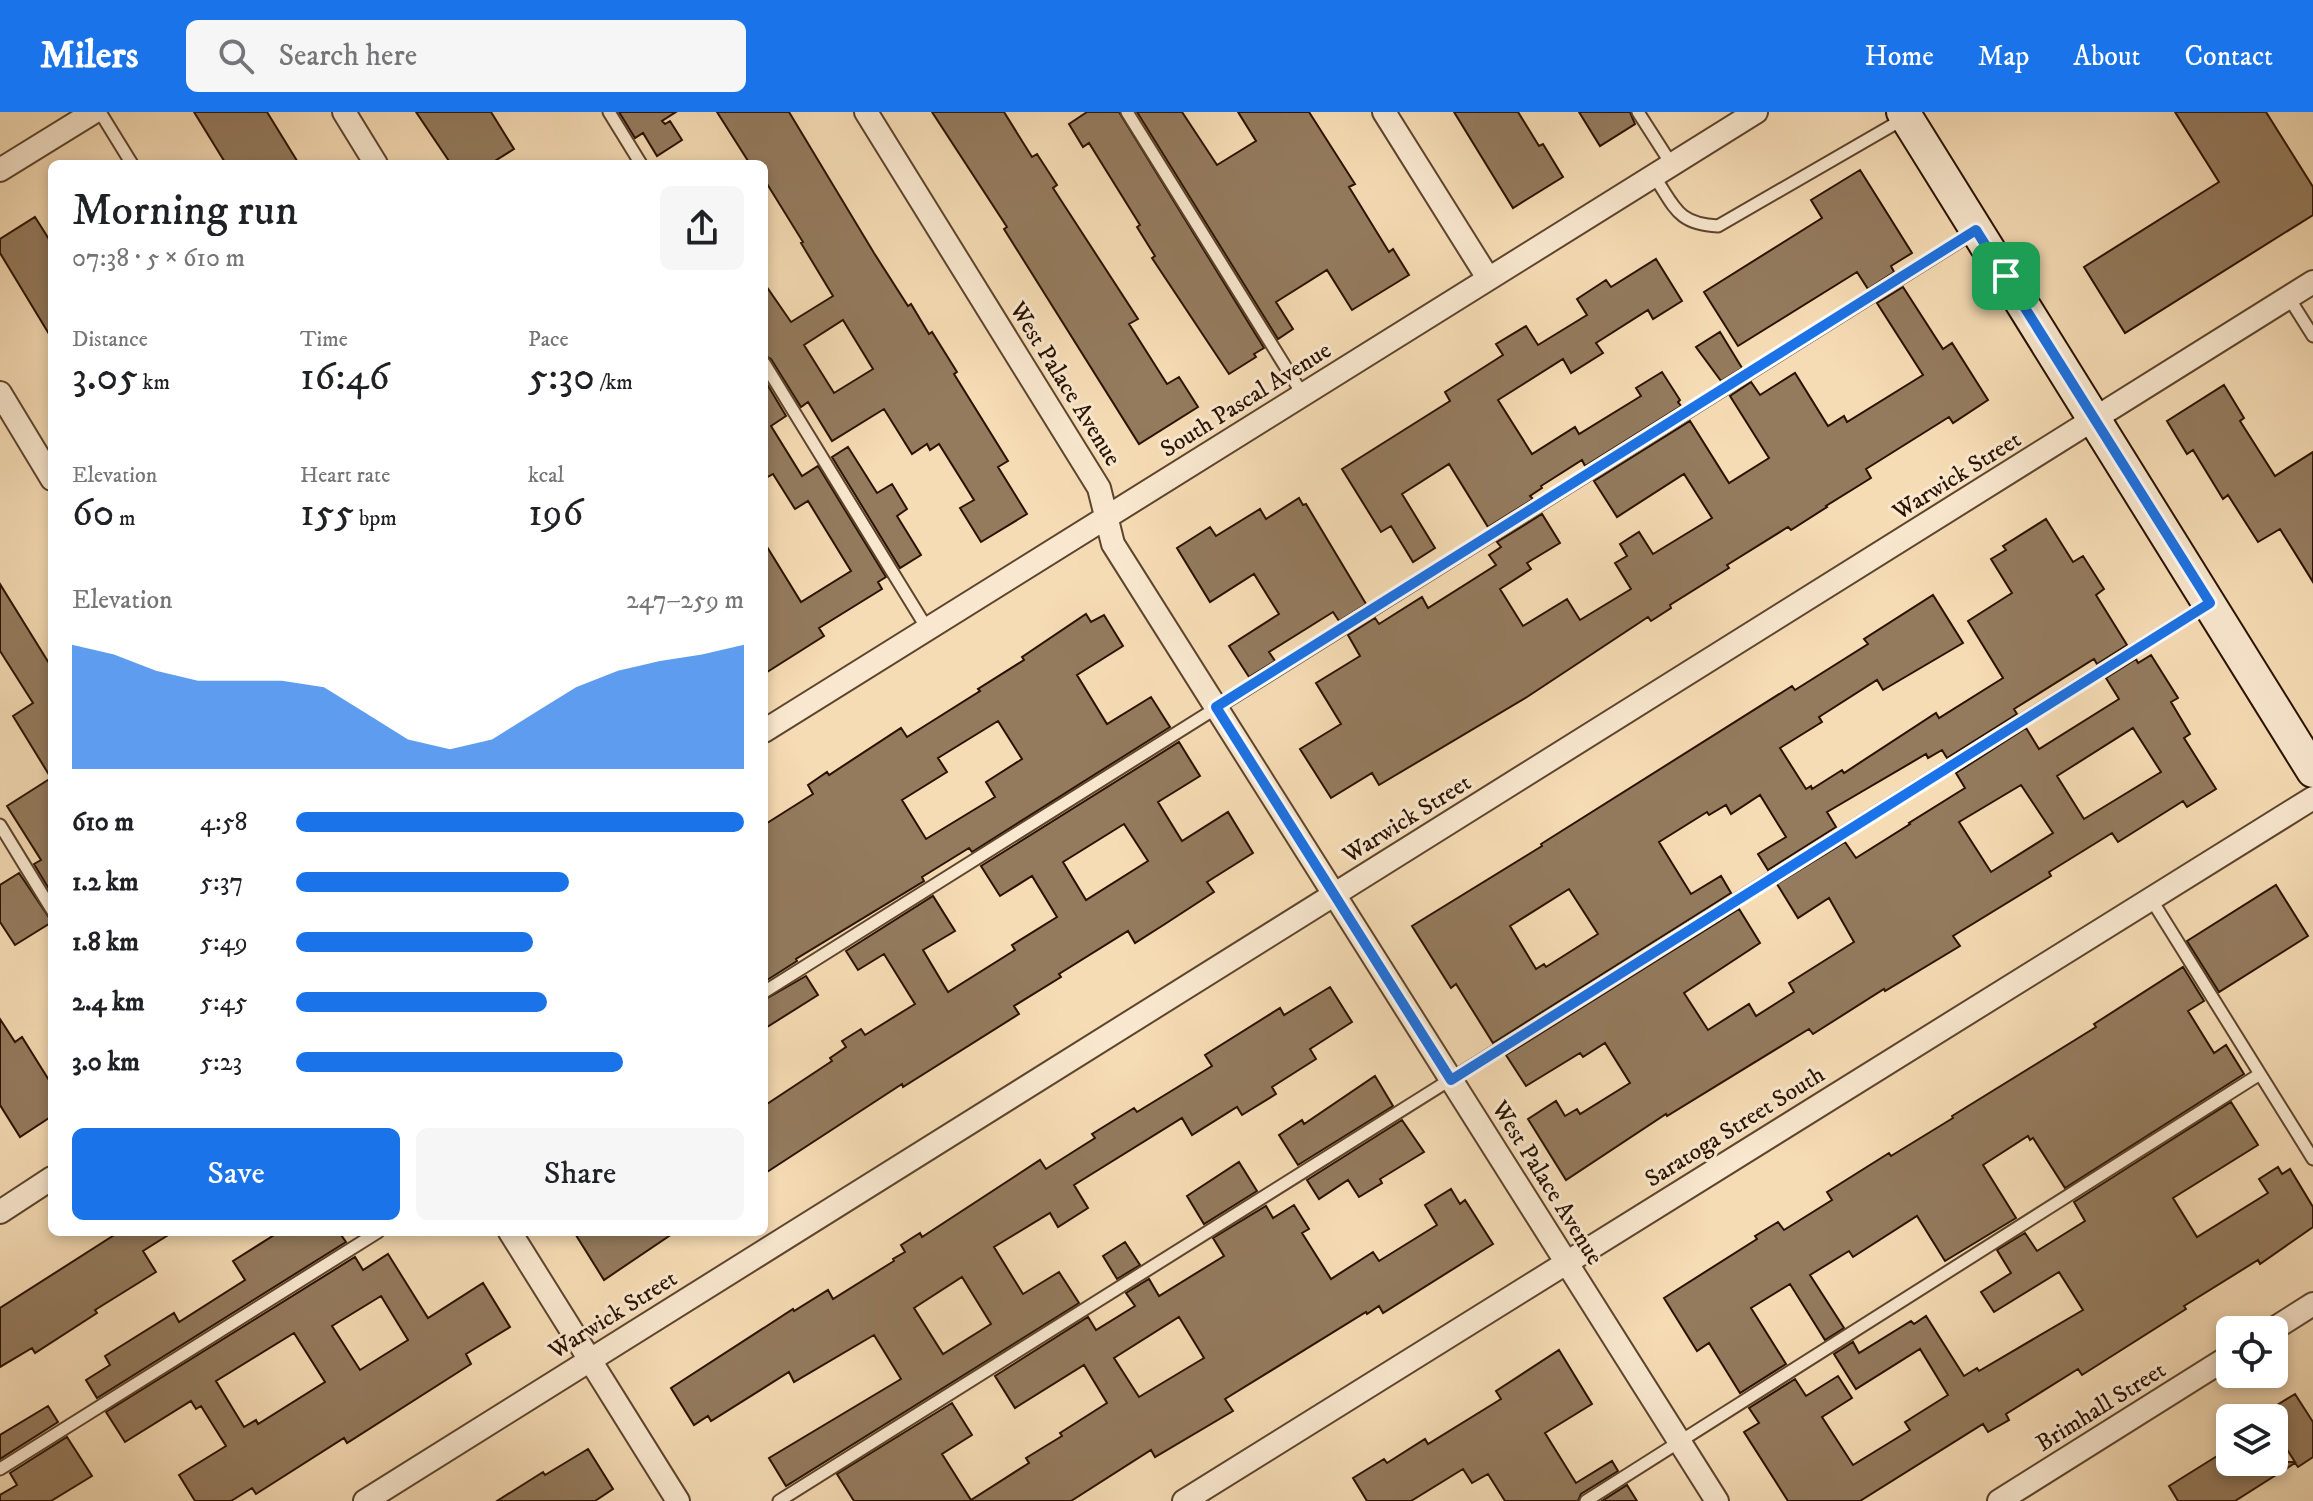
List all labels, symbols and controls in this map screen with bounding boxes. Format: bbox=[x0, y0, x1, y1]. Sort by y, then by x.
search box bbox=[186, 20, 746, 92]
text: Milers bbox=[40, 32, 138, 80]
icon: search bbox=[214, 34, 258, 78]
text: Search here bbox=[278, 38, 417, 75]
text: Home bbox=[1865, 39, 1934, 74]
text: Map bbox=[1978, 39, 2029, 74]
text: About bbox=[2073, 39, 2140, 74]
text: Contact bbox=[2184, 39, 2273, 74]
text: Morning run bbox=[72, 184, 298, 239]
button: share bbox=[660, 186, 744, 270]
text: 07:38 · 5 × 610 m bbox=[72, 242, 245, 275]
pin bbox=[1972, 242, 2040, 310]
icon: arrive bbox=[1984, 254, 2028, 298]
street label: West Palace Avenue bbox=[1002, 296, 1128, 472]
text: Distance bbox=[72, 326, 148, 353]
text: Time bbox=[300, 326, 348, 353]
text: Pace bbox=[528, 326, 569, 353]
street label: South Pascal Avenue bbox=[1155, 335, 1337, 465]
text: 3.05 bbox=[72, 353, 138, 403]
text: 16:46 bbox=[300, 353, 390, 403]
text: 5:30 bbox=[528, 353, 595, 403]
text: km bbox=[138, 369, 170, 396]
text: /km bbox=[595, 369, 633, 396]
street label: Warwick Street bbox=[1886, 425, 2027, 528]
text: Elevation bbox=[72, 462, 157, 489]
text: Heart rate bbox=[300, 462, 390, 489]
text: kcal bbox=[528, 462, 564, 489]
text: 60 bbox=[72, 489, 114, 539]
text: 155 bbox=[300, 489, 354, 539]
text: 196 bbox=[528, 489, 583, 539]
text: m bbox=[114, 505, 136, 532]
text: bpm bbox=[354, 505, 397, 532]
text: Elevation bbox=[72, 584, 173, 617]
text: 247–259 m bbox=[626, 584, 744, 617]
street label: Warwick Street bbox=[1336, 768, 1477, 871]
text: 610 m bbox=[72, 806, 134, 839]
text: 4:58 bbox=[200, 806, 248, 839]
text: 1.2 km bbox=[72, 866, 138, 899]
text: 5:37 bbox=[200, 866, 243, 899]
text: 1.8 km bbox=[72, 926, 139, 959]
text: 5:49 bbox=[200, 926, 248, 959]
text: 2.4 km bbox=[72, 986, 145, 1019]
text: 5:45 bbox=[200, 986, 247, 1019]
text: 3.0 km bbox=[72, 1046, 140, 1079]
text: 5:23 bbox=[200, 1046, 242, 1079]
street label: Saratoga Street South bbox=[1640, 1059, 1831, 1194]
street label: West Palace Avenue bbox=[1484, 1095, 1610, 1271]
button: Save bbox=[72, 1128, 400, 1220]
button: Share bbox=[416, 1128, 744, 1220]
street label: Warwick Street bbox=[542, 1264, 683, 1367]
map controls bbox=[2216, 1316, 2288, 1476]
button: locate bbox=[2216, 1316, 2288, 1388]
street label: Brimhall Street bbox=[2031, 1355, 2172, 1459]
button: layers bbox=[2216, 1404, 2288, 1476]

